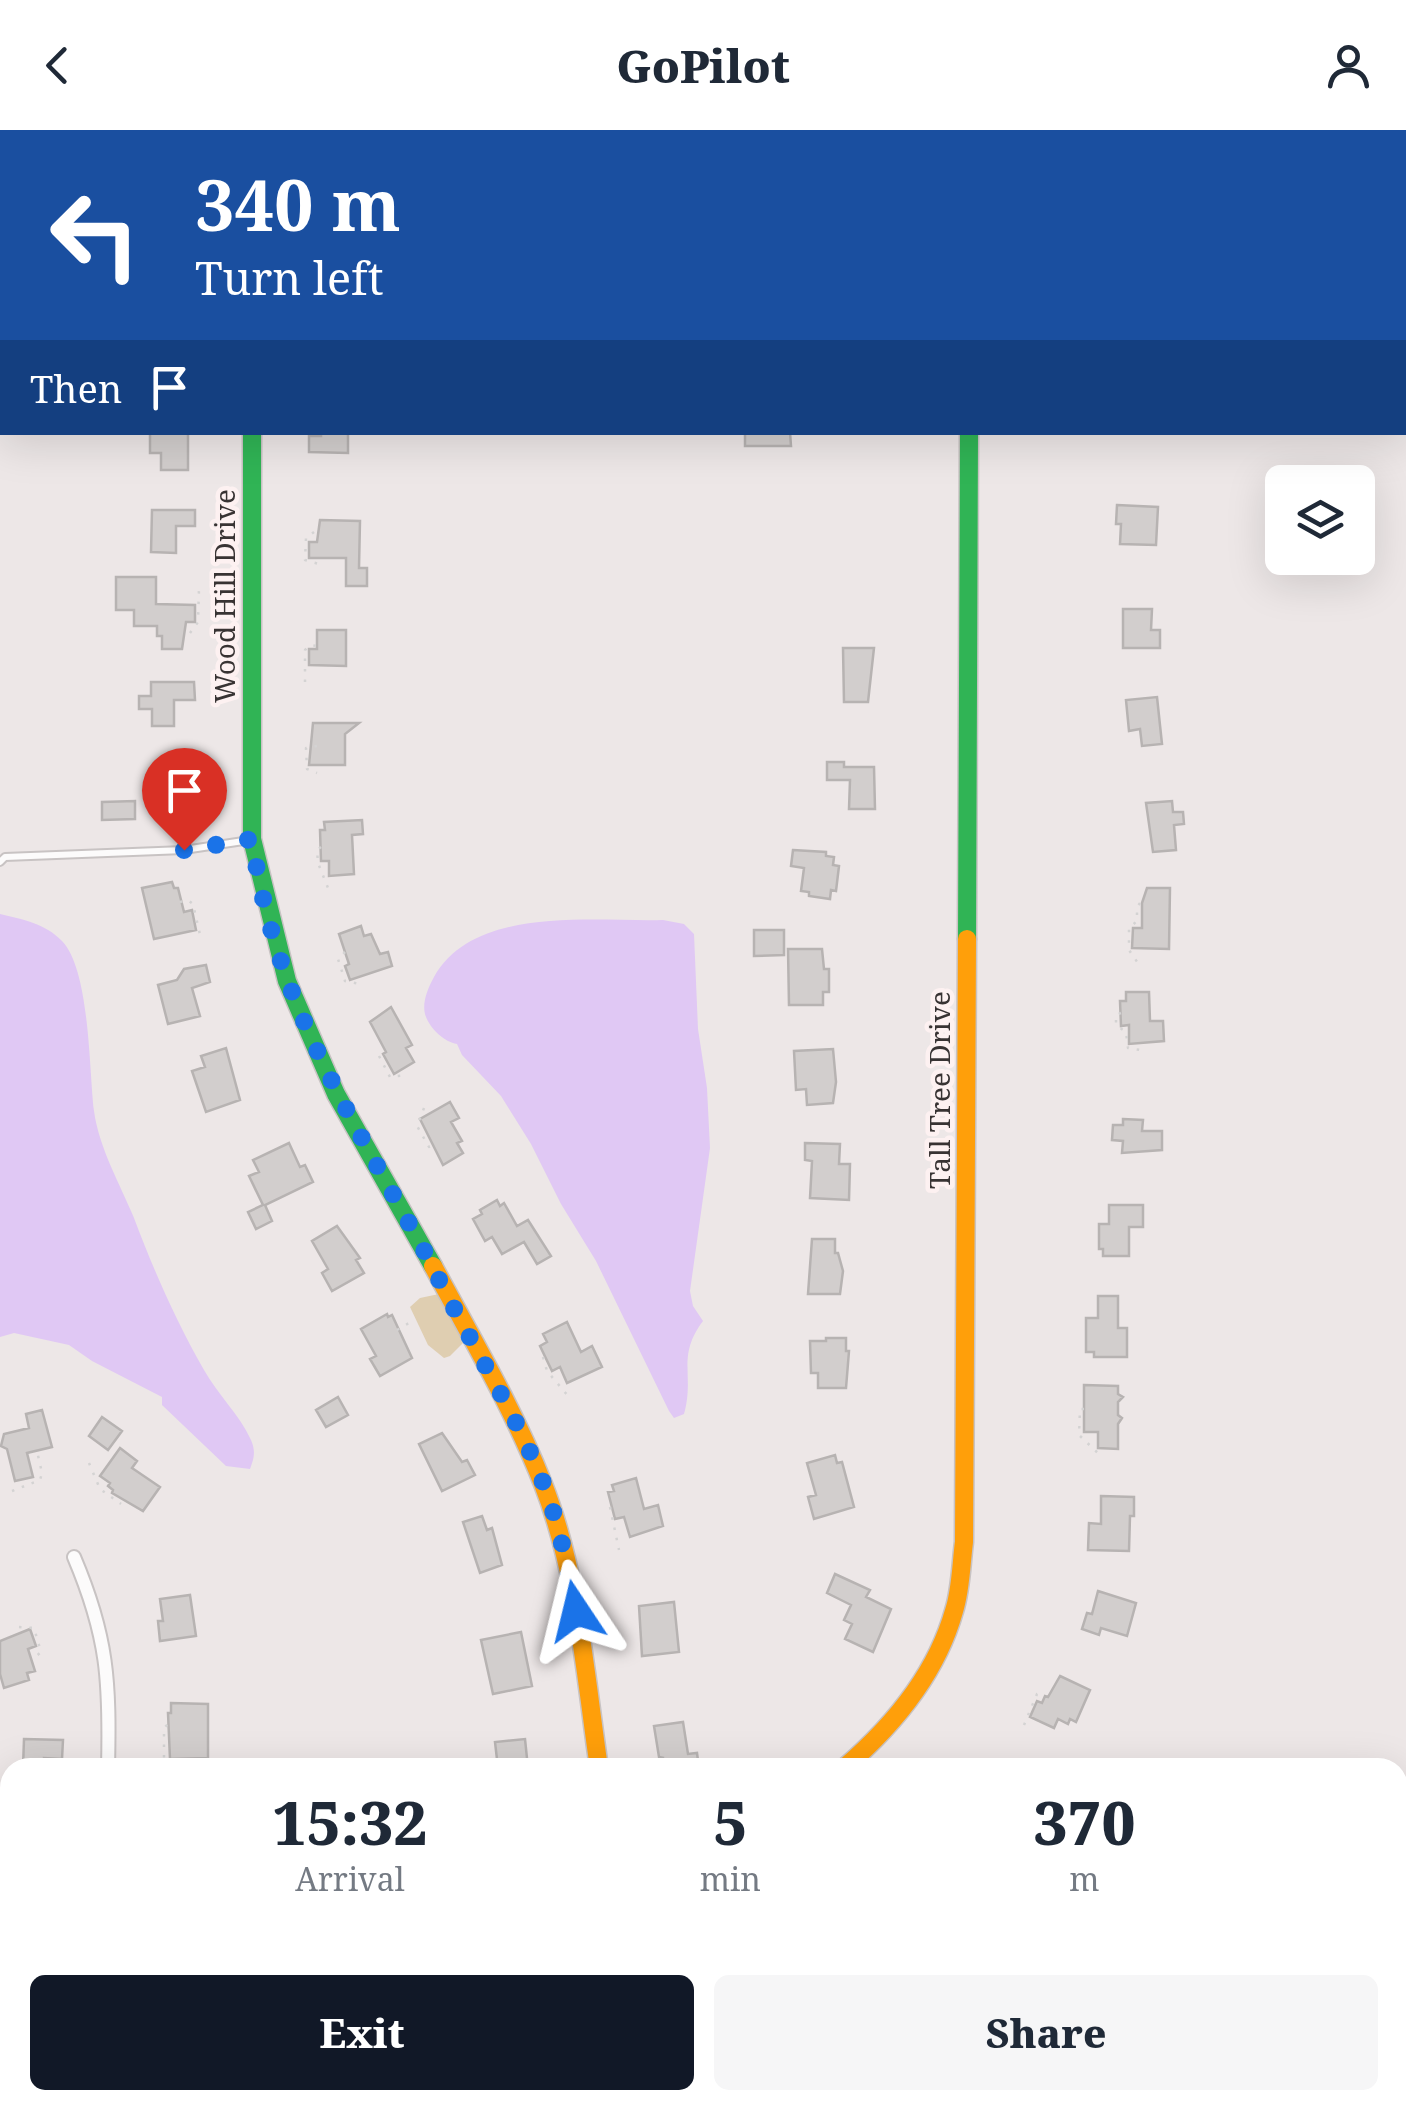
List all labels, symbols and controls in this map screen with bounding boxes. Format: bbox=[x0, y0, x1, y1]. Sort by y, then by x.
text: GoPilot bbox=[616, 35, 790, 96]
icon: back bbox=[30, 38, 85, 93]
icon: person bbox=[1321, 38, 1376, 93]
text: 340 m bbox=[195, 156, 401, 252]
icon: left bbox=[30, 170, 160, 300]
text: Turn left bbox=[195, 247, 384, 308]
icon: arrive bbox=[142, 360, 197, 415]
text: Then bbox=[30, 362, 122, 414]
map controls bbox=[1265, 465, 1375, 575]
button: layers bbox=[1265, 465, 1375, 575]
street label: Wood Hill Drive bbox=[205, 489, 243, 703]
pin bbox=[142, 748, 227, 851]
icon: arrive bbox=[157, 763, 212, 818]
street label: Tall Tree Drive bbox=[920, 991, 958, 1189]
position arrow bbox=[524, 1559, 628, 1663]
text: 15:32 bbox=[273, 1781, 427, 1863]
text: 5 bbox=[713, 1781, 747, 1863]
text: 370 bbox=[1033, 1781, 1135, 1863]
text: Arrival bbox=[295, 1857, 405, 1900]
text: min bbox=[700, 1857, 761, 1900]
text: m bbox=[1069, 1857, 1100, 1900]
button: Exit bbox=[30, 1975, 694, 2090]
button: Share bbox=[714, 1975, 1378, 2090]

